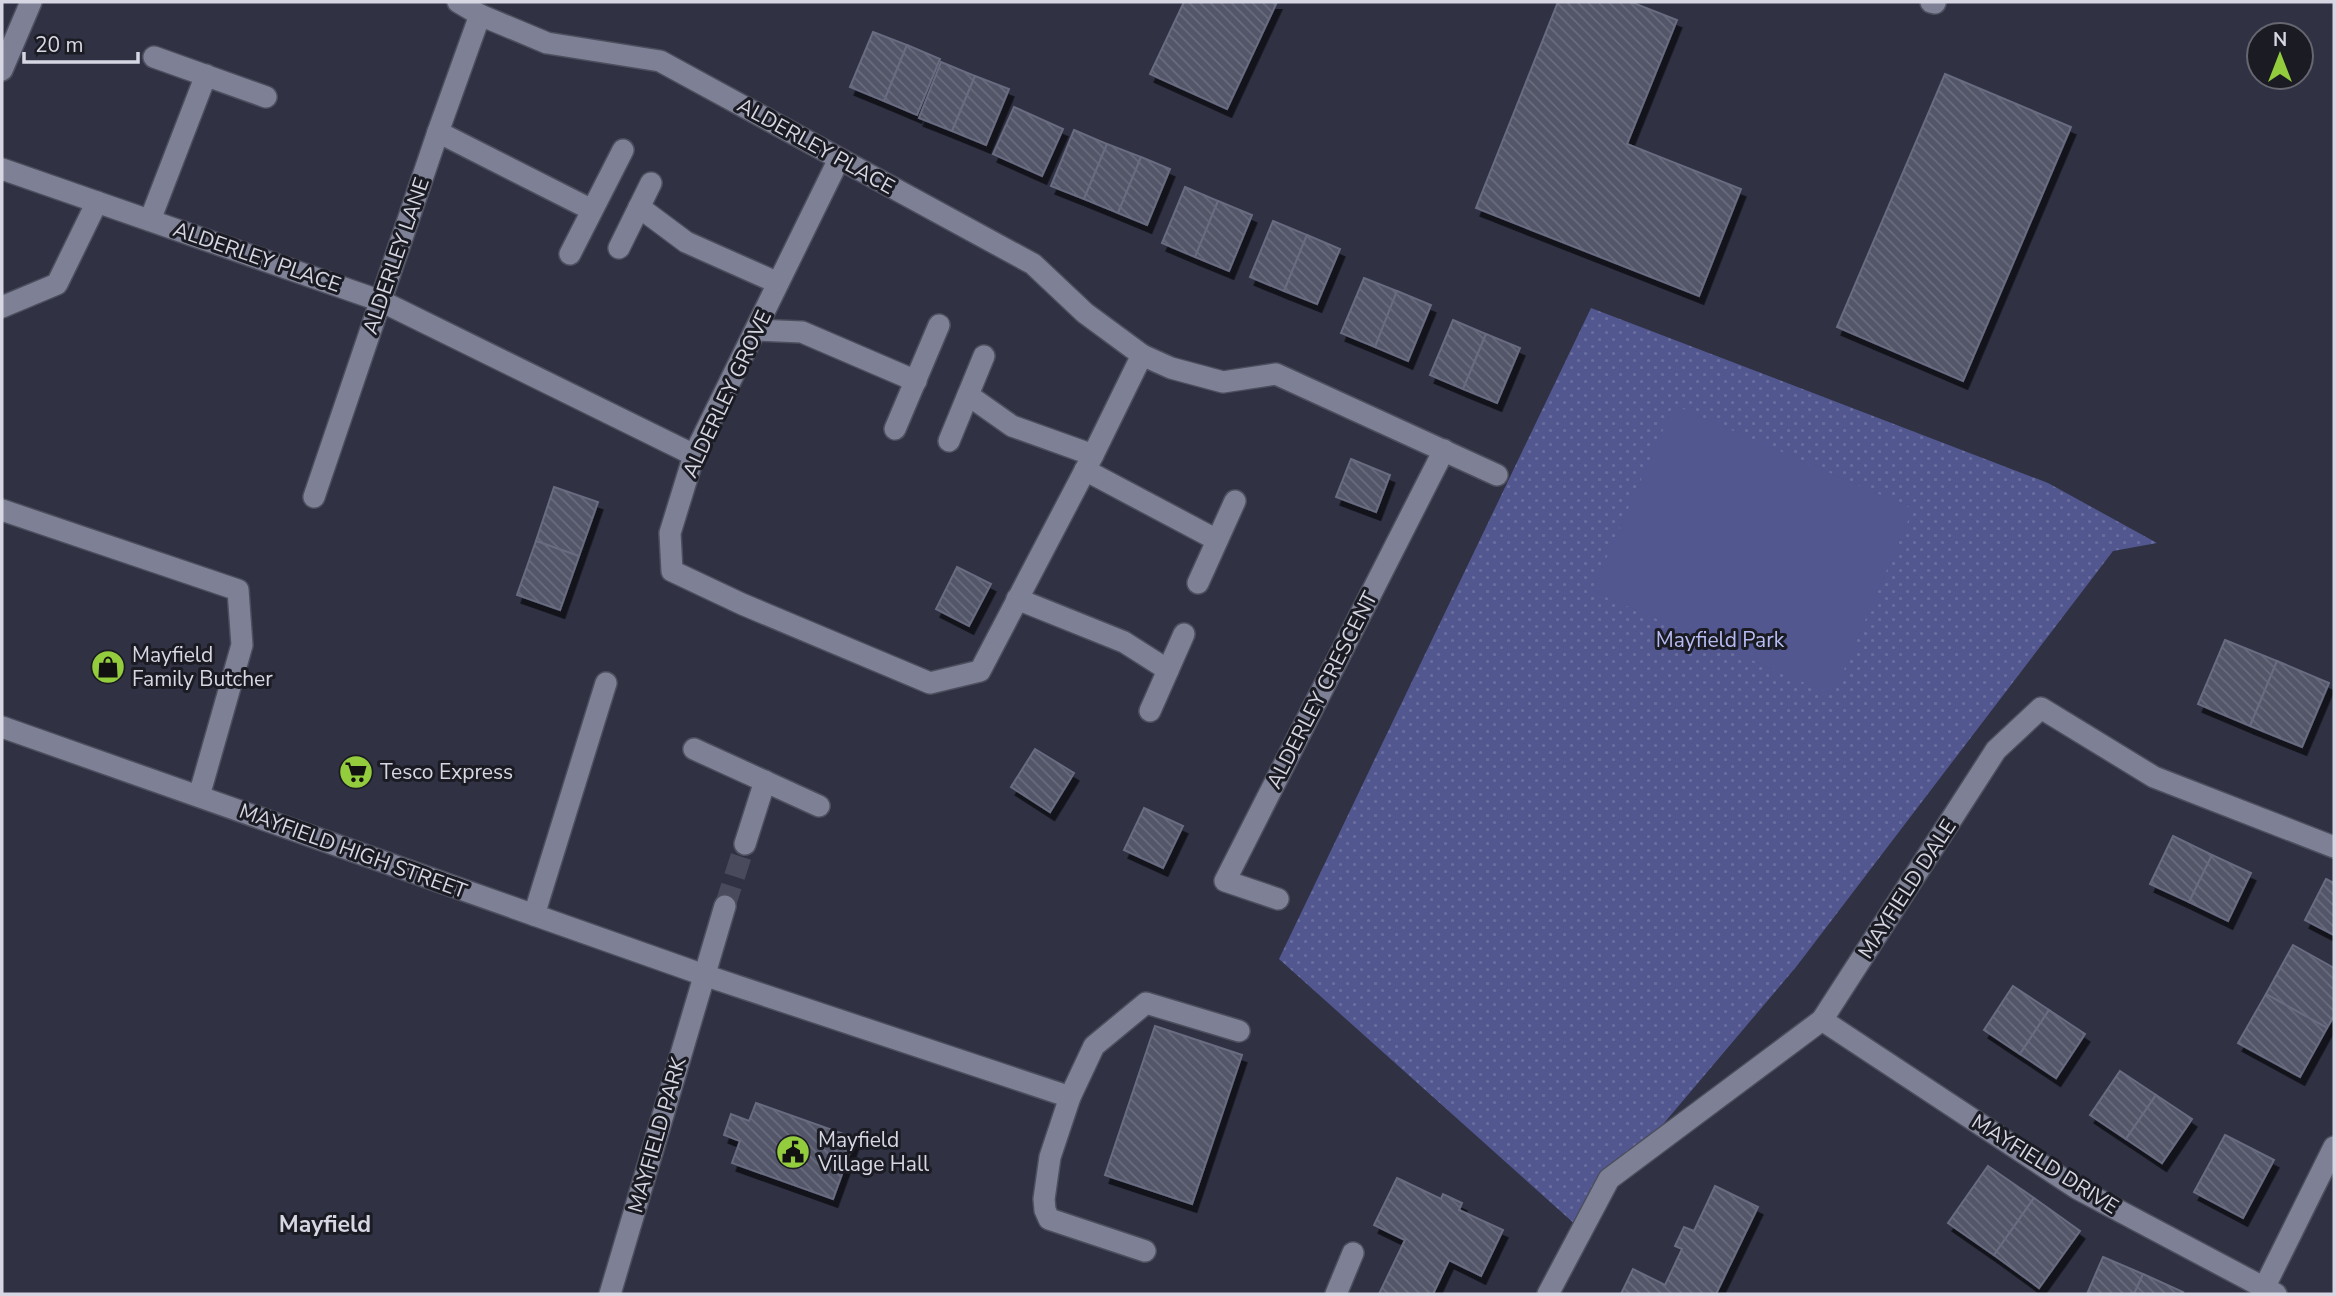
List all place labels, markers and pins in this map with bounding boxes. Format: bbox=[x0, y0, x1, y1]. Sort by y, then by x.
place label: Mayfield Family Butcher bbox=[132, 641, 273, 693]
shop icon: Mayfield Family Butcher bbox=[89, 648, 127, 686]
supermarket icon: Tesco Express bbox=[337, 753, 375, 791]
place label: Tesco Express bbox=[380, 758, 513, 786]
place label: Mayfield Village Hall bbox=[817, 1126, 930, 1178]
public building icon: Mayfield Village Hall bbox=[774, 1133, 812, 1171]

